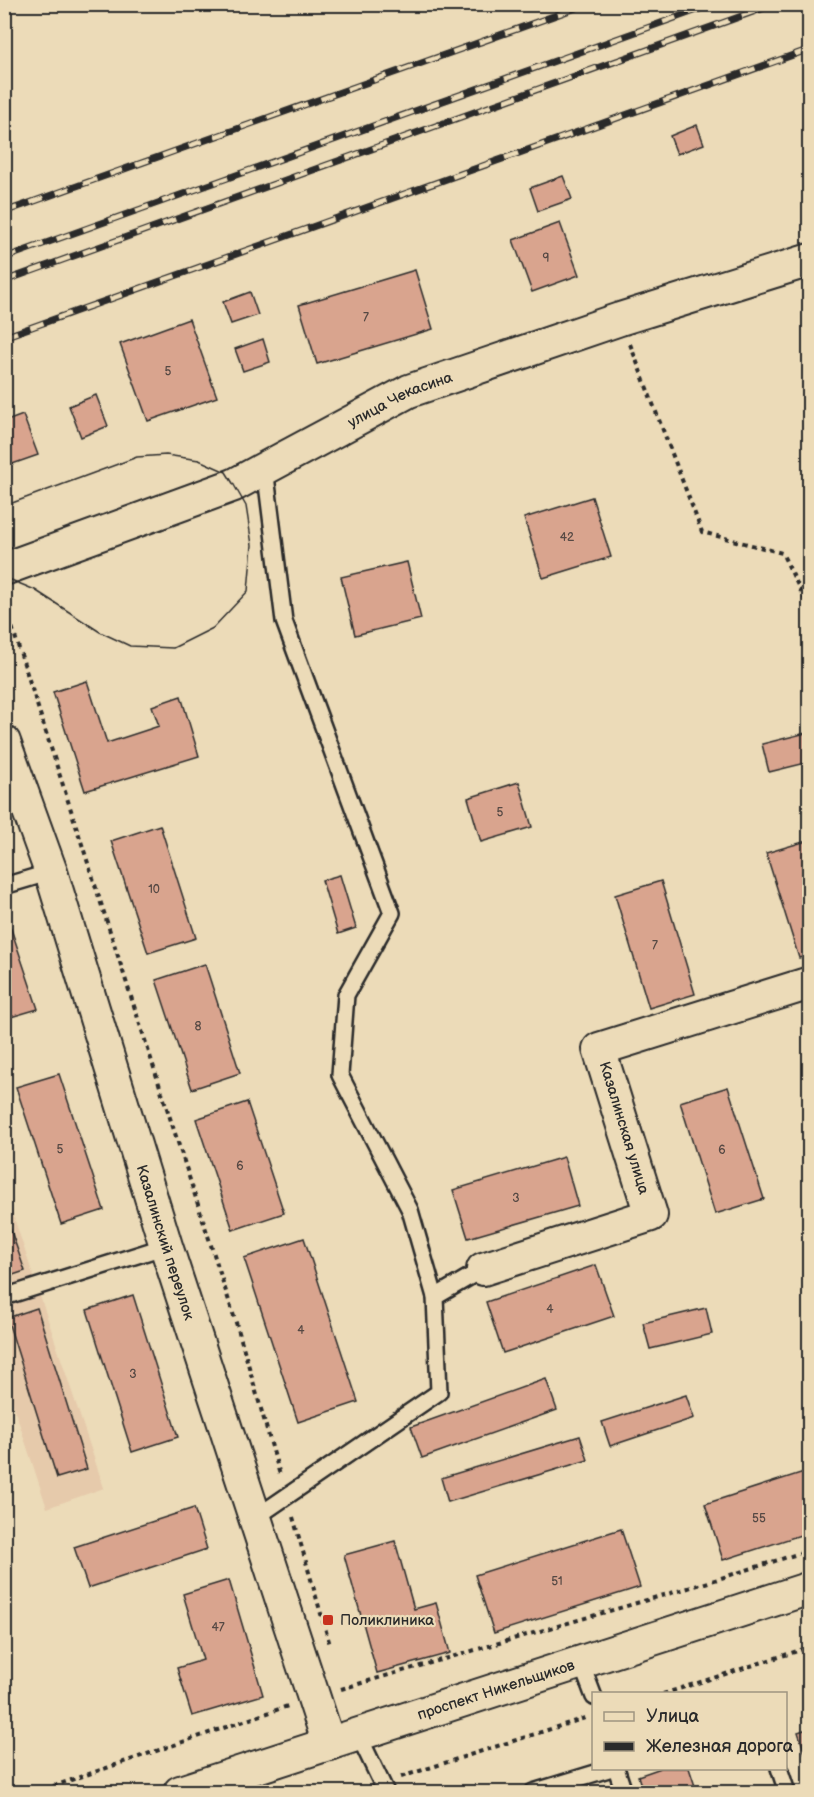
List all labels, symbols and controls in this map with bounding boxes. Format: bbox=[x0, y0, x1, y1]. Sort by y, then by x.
house number: 9 bbox=[543, 251, 550, 266]
house number: 7 bbox=[363, 310, 369, 325]
house number: 5 bbox=[165, 364, 172, 379]
street label: улица Чекасина bbox=[344, 367, 455, 432]
house number: 42 bbox=[560, 530, 574, 545]
house number: 5 bbox=[497, 805, 504, 820]
house number: 10 bbox=[148, 882, 160, 897]
house number: 7 bbox=[652, 938, 658, 953]
house number: 8 bbox=[195, 1019, 202, 1034]
street label: Казалинская улица bbox=[595, 1059, 653, 1197]
house number: 5 bbox=[57, 1142, 64, 1157]
house number: 6 bbox=[718, 1143, 726, 1158]
house number: 6 bbox=[236, 1159, 244, 1174]
street label: Казалинский переулок bbox=[132, 1163, 199, 1322]
house number: 3 bbox=[512, 1191, 520, 1206]
house number: 4 bbox=[546, 1302, 554, 1317]
house number: 4 bbox=[297, 1323, 305, 1338]
house number: 3 bbox=[129, 1367, 137, 1382]
house number: 55 bbox=[752, 1511, 766, 1526]
house number: 51 bbox=[551, 1574, 563, 1589]
place label: Поликлиника bbox=[340, 1611, 434, 1630]
marker: Поликлиника bbox=[321, 1613, 335, 1627]
house number: 47 bbox=[211, 1620, 225, 1635]
street label: проспект Никельщиков bbox=[415, 1655, 577, 1724]
legend bbox=[592, 1692, 787, 1770]
text: Улица bbox=[646, 1706, 700, 1727]
text: Железная дорога bbox=[646, 1736, 794, 1757]

